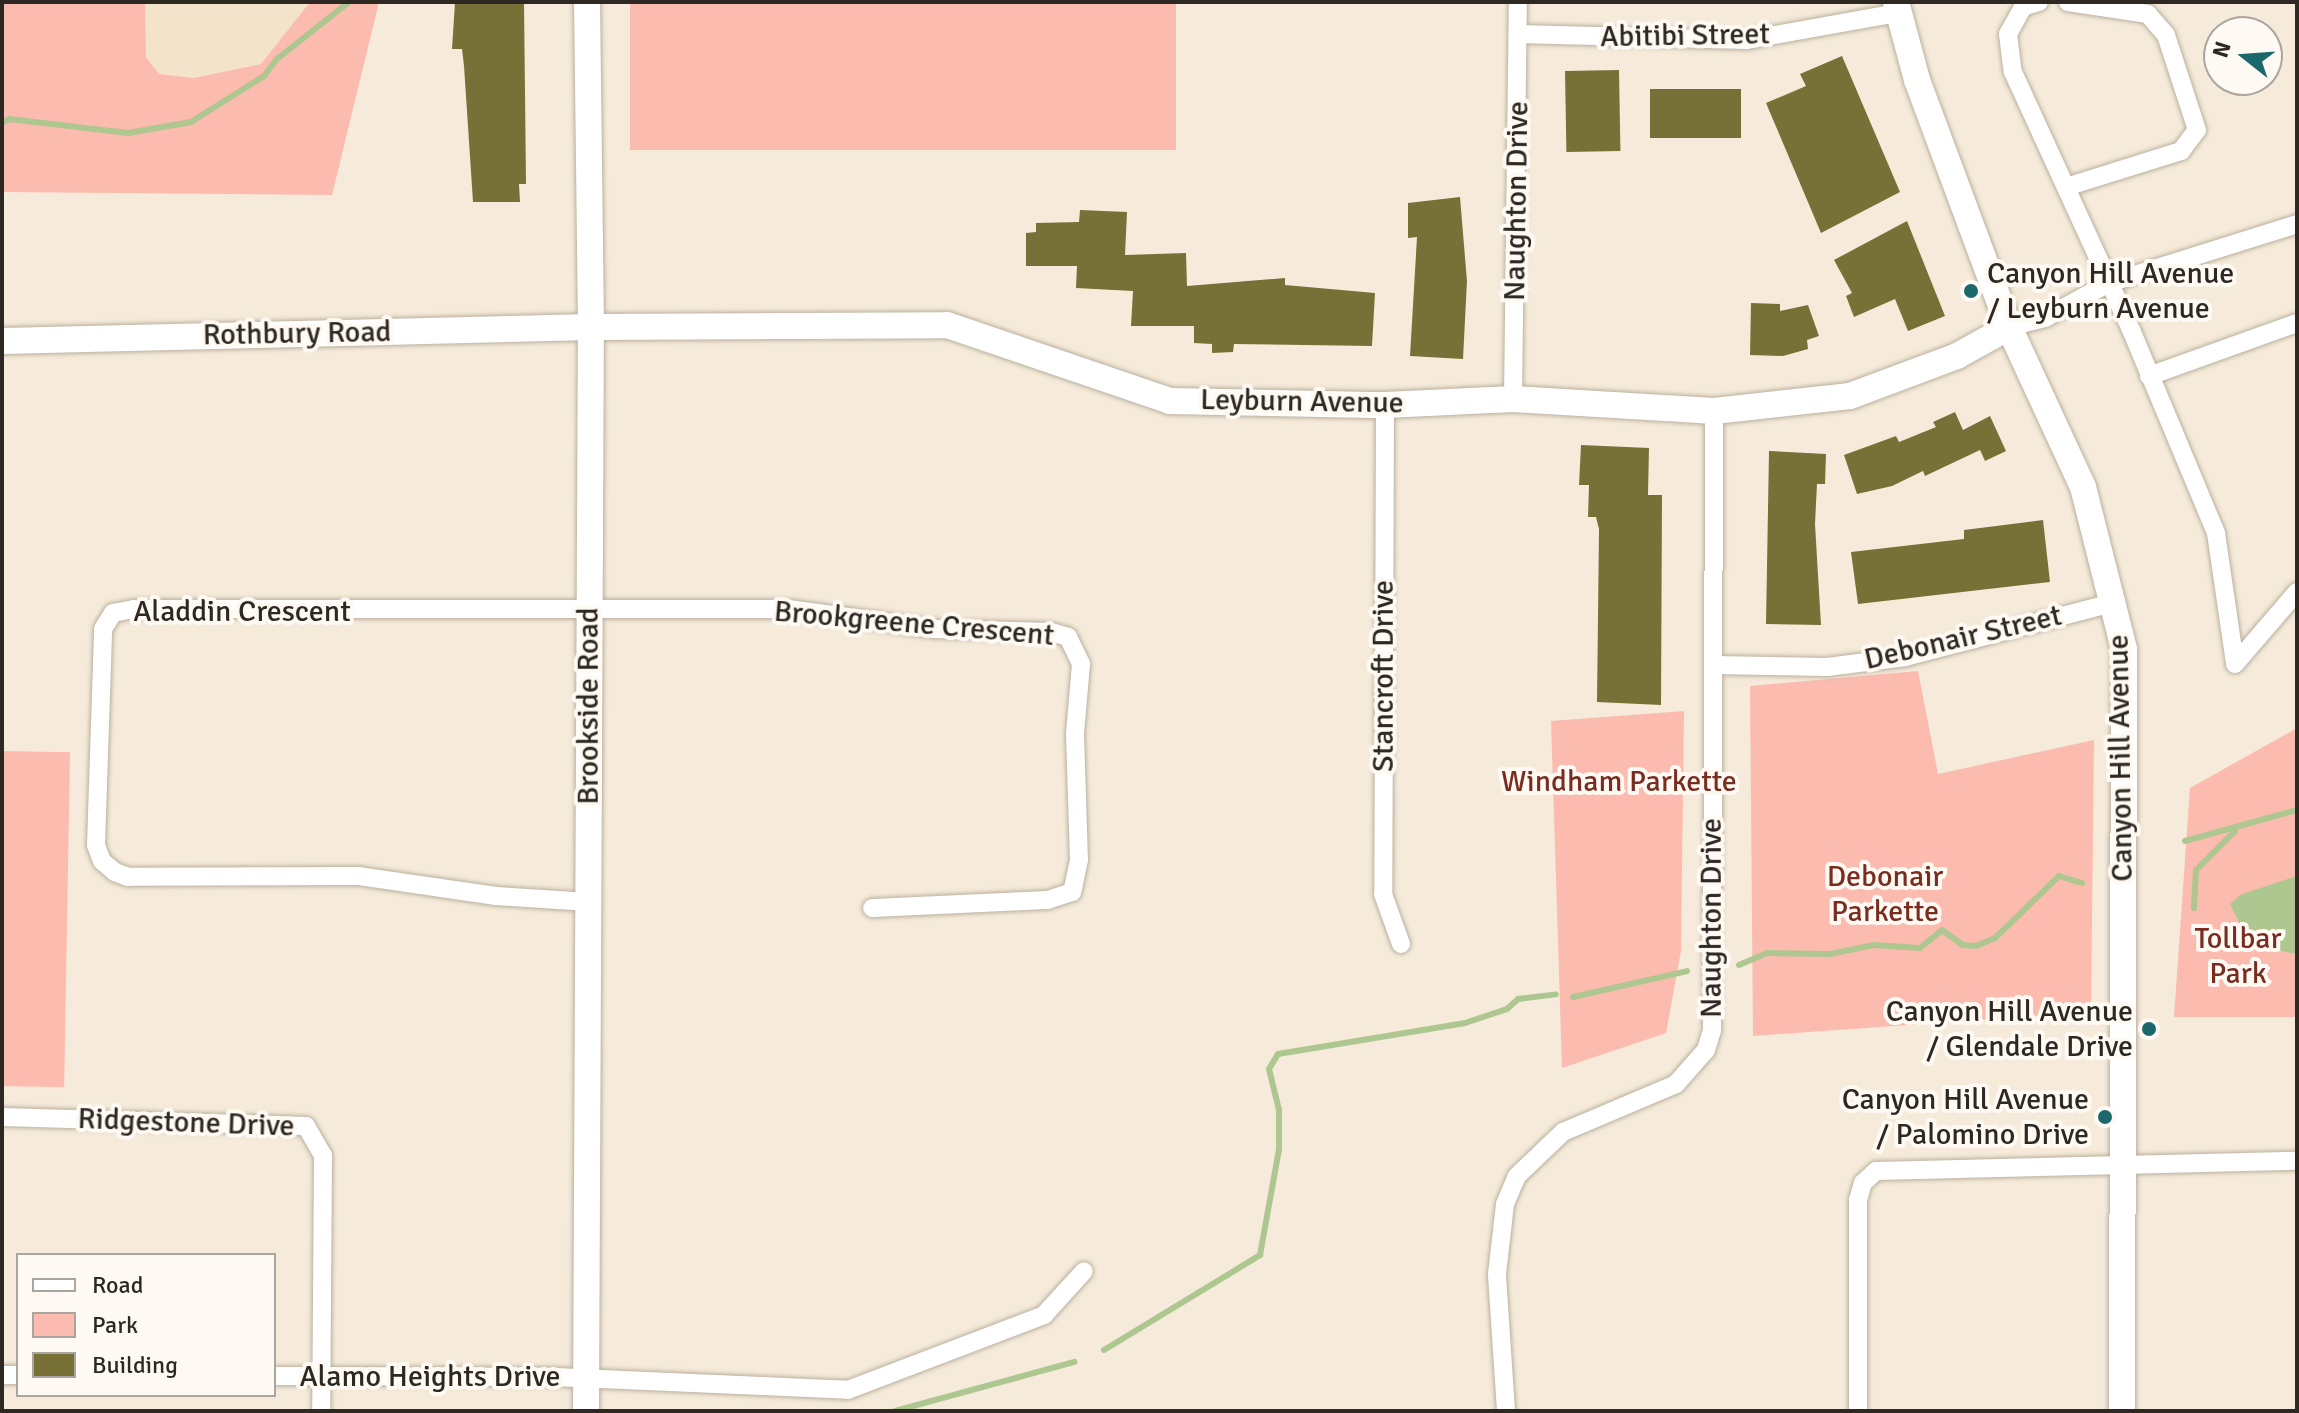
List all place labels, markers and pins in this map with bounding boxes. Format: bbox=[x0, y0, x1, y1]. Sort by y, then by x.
place label: Canyon Hill Avenue / Leyburn Avenue bbox=[1987, 256, 2234, 326]
marker: Canyon Hill Avenue / Leyburn Avenue bbox=[1962, 282, 1980, 300]
place label: Canyon Hill Avenue / Glendale Drive bbox=[1886, 994, 2133, 1064]
marker: Canyon Hill Avenue / Glendale Drive bbox=[2140, 1020, 2158, 1038]
place label: Canyon Hill Avenue / Palomino Drive bbox=[1842, 1082, 2089, 1152]
marker: Canyon Hill Avenue / Palomino Drive bbox=[2096, 1108, 2114, 1126]

